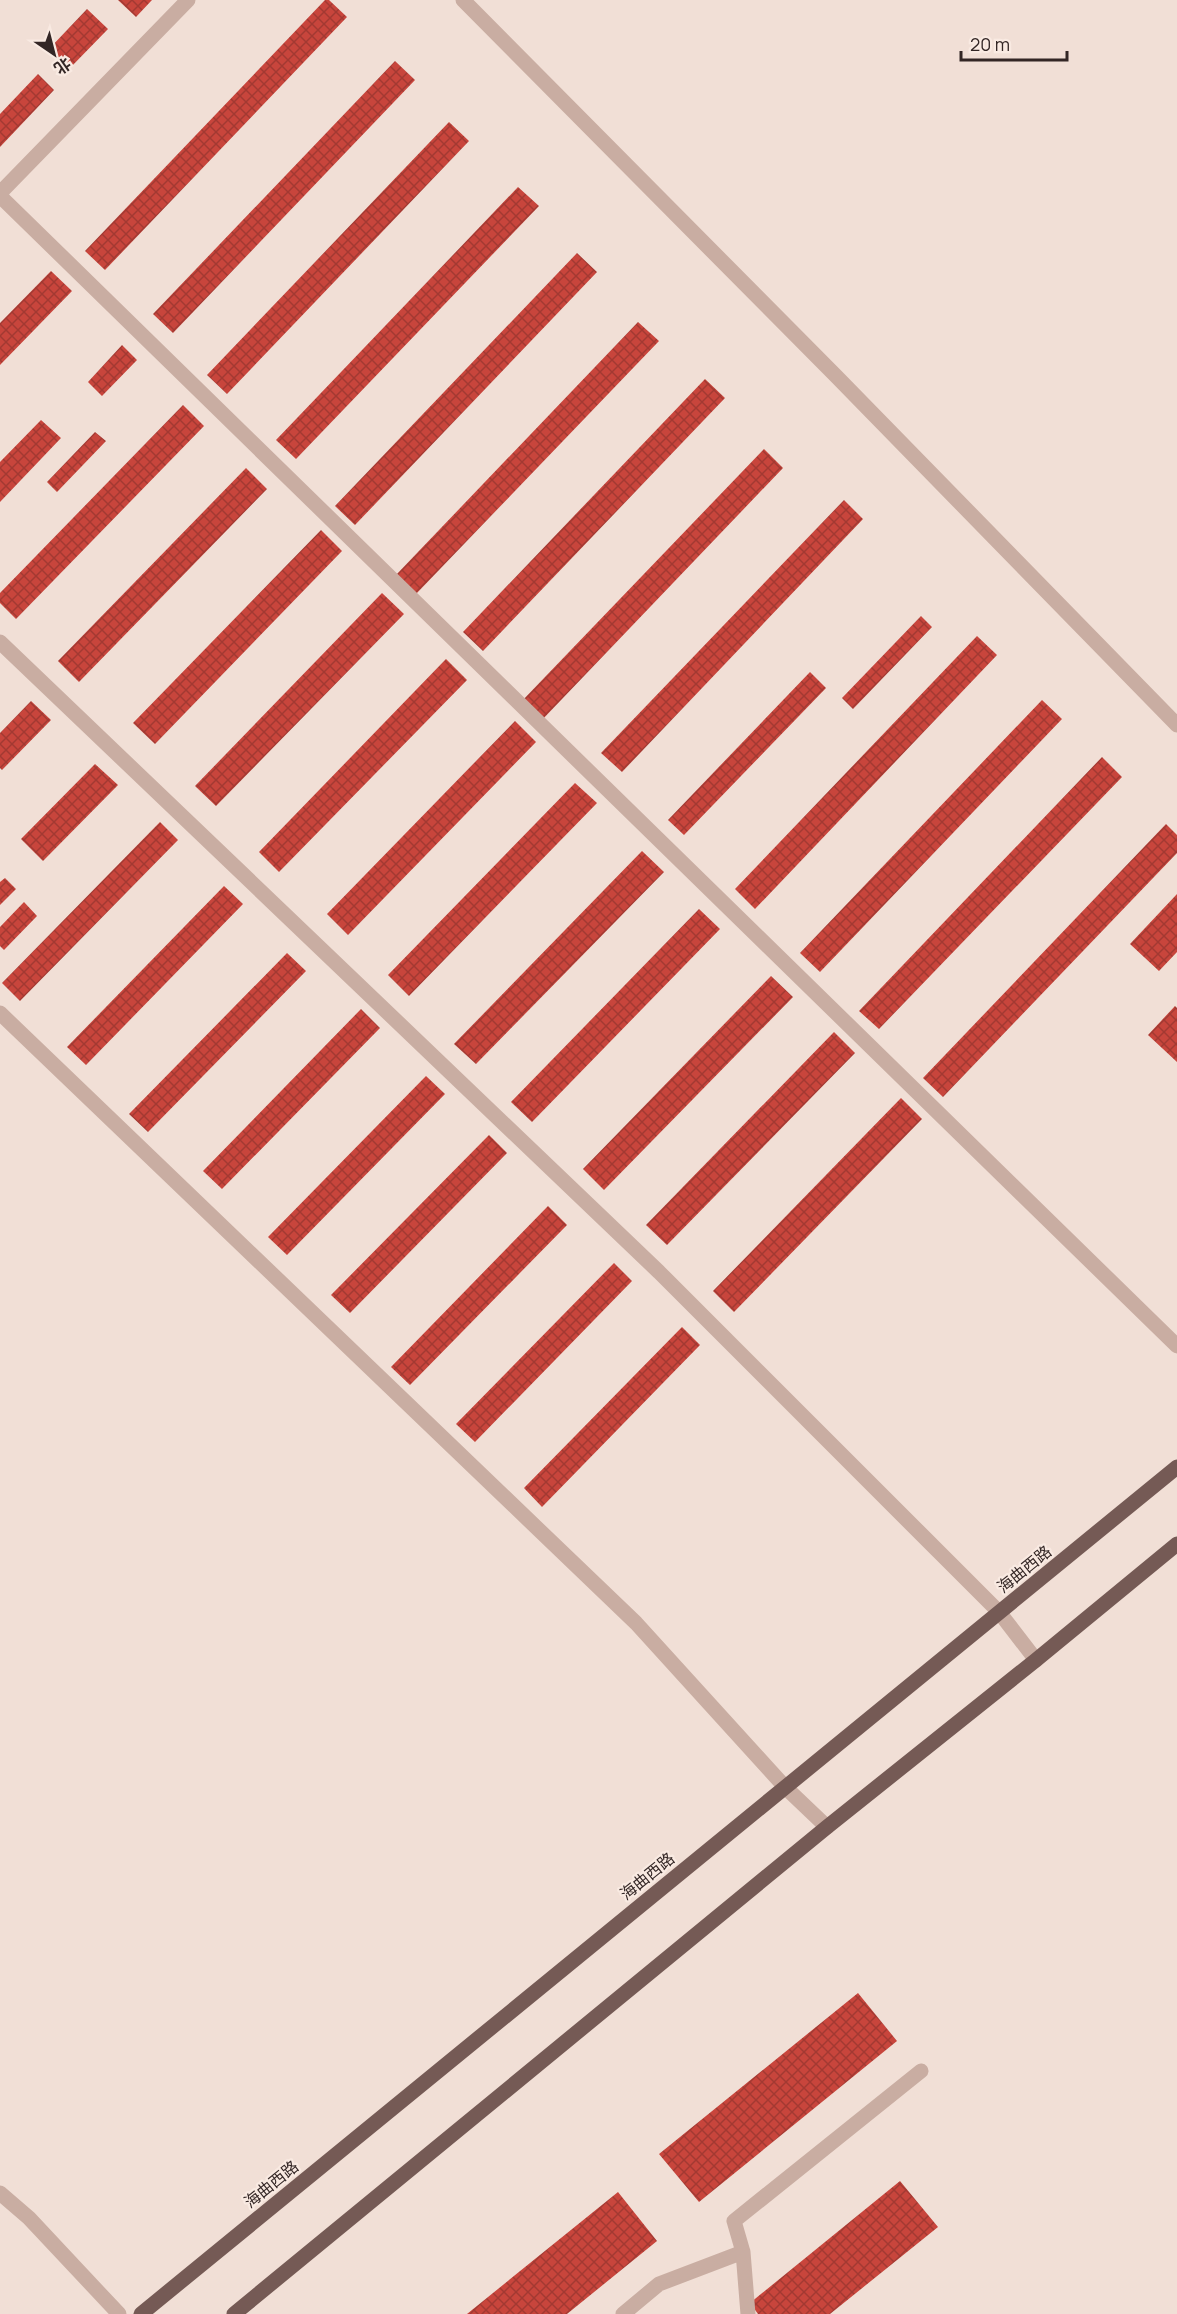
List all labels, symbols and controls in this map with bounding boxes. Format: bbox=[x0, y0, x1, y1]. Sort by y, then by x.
north arrow bbox=[24, 24, 84, 84]
scale bar bbox=[961, 24, 1068, 62]
text: 20 m bbox=[970, 32, 1010, 56]
text: 北 bbox=[50, 53, 75, 80]
street label: 海曲西路 bbox=[992, 1540, 1056, 1598]
street label: 海曲西路 bbox=[615, 1847, 679, 1905]
street label: 海曲西路 bbox=[239, 2155, 303, 2213]

